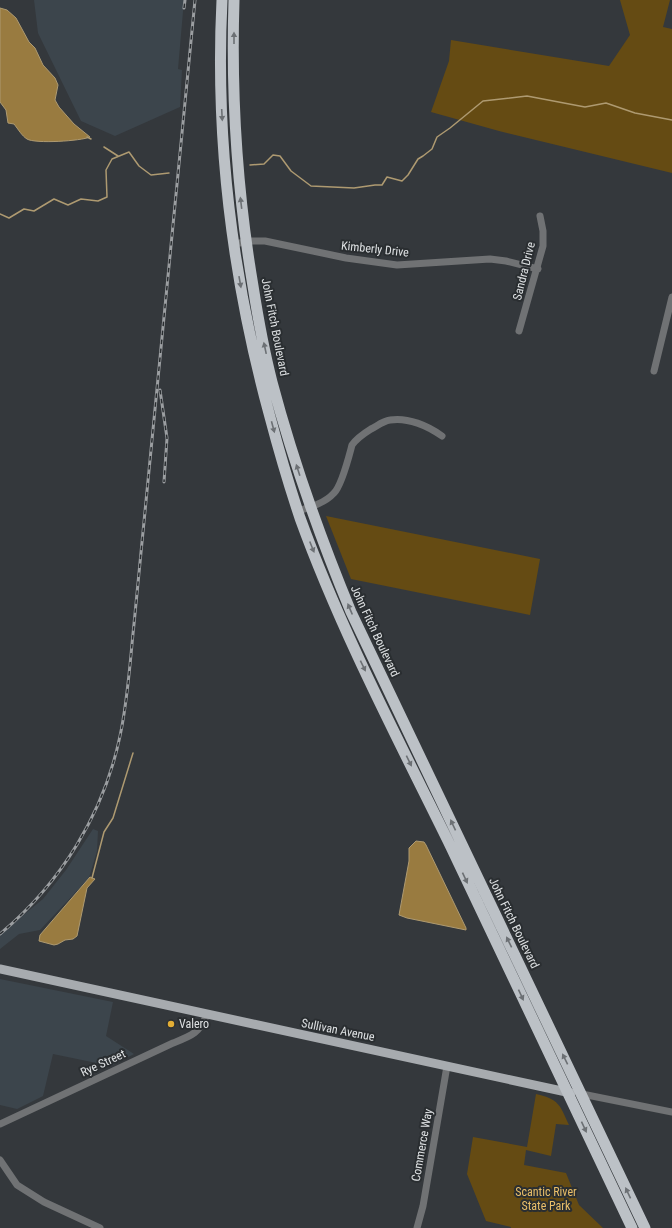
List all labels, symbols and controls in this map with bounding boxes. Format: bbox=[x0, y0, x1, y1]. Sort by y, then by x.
one-way arrow bbox=[231, 31, 237, 44]
one-way arrow bbox=[219, 109, 226, 121]
one-way arrow bbox=[238, 197, 244, 209]
street label: Kimberly Drive bbox=[340, 238, 410, 260]
street label: Sandra Drive bbox=[510, 240, 538, 302]
one-way arrow bbox=[237, 276, 243, 288]
street label: John Fitch Boulevard bbox=[259, 277, 291, 377]
one-way arrow bbox=[262, 342, 268, 354]
one-way arrow bbox=[270, 421, 276, 433]
one-way arrow bbox=[295, 464, 301, 476]
one-way arrow bbox=[309, 541, 315, 552]
street label: John Fitch Boulevard bbox=[348, 583, 402, 679]
one-way arrow bbox=[347, 604, 353, 615]
one-way arrow bbox=[360, 661, 366, 672]
one-way arrow bbox=[406, 755, 412, 766]
one-way arrow bbox=[450, 819, 456, 831]
one-way arrow bbox=[462, 872, 468, 883]
street label: John Fitch Boulevard bbox=[486, 875, 542, 971]
one-way arrow bbox=[506, 937, 512, 948]
one-way arrow bbox=[518, 990, 524, 1001]
street label: Sullivan Avenue bbox=[300, 1016, 376, 1044]
place label: Valero bbox=[179, 1017, 209, 1031]
marker: Valero bbox=[166, 1019, 176, 1029]
street label: Rye Street bbox=[78, 1046, 128, 1079]
one-way arrow bbox=[562, 1054, 568, 1065]
street label: Commerce Way bbox=[409, 1108, 435, 1182]
one-way arrow bbox=[582, 1122, 588, 1134]
park label: Scantic River State Park bbox=[515, 1185, 577, 1213]
one-way arrow bbox=[625, 1187, 631, 1198]

